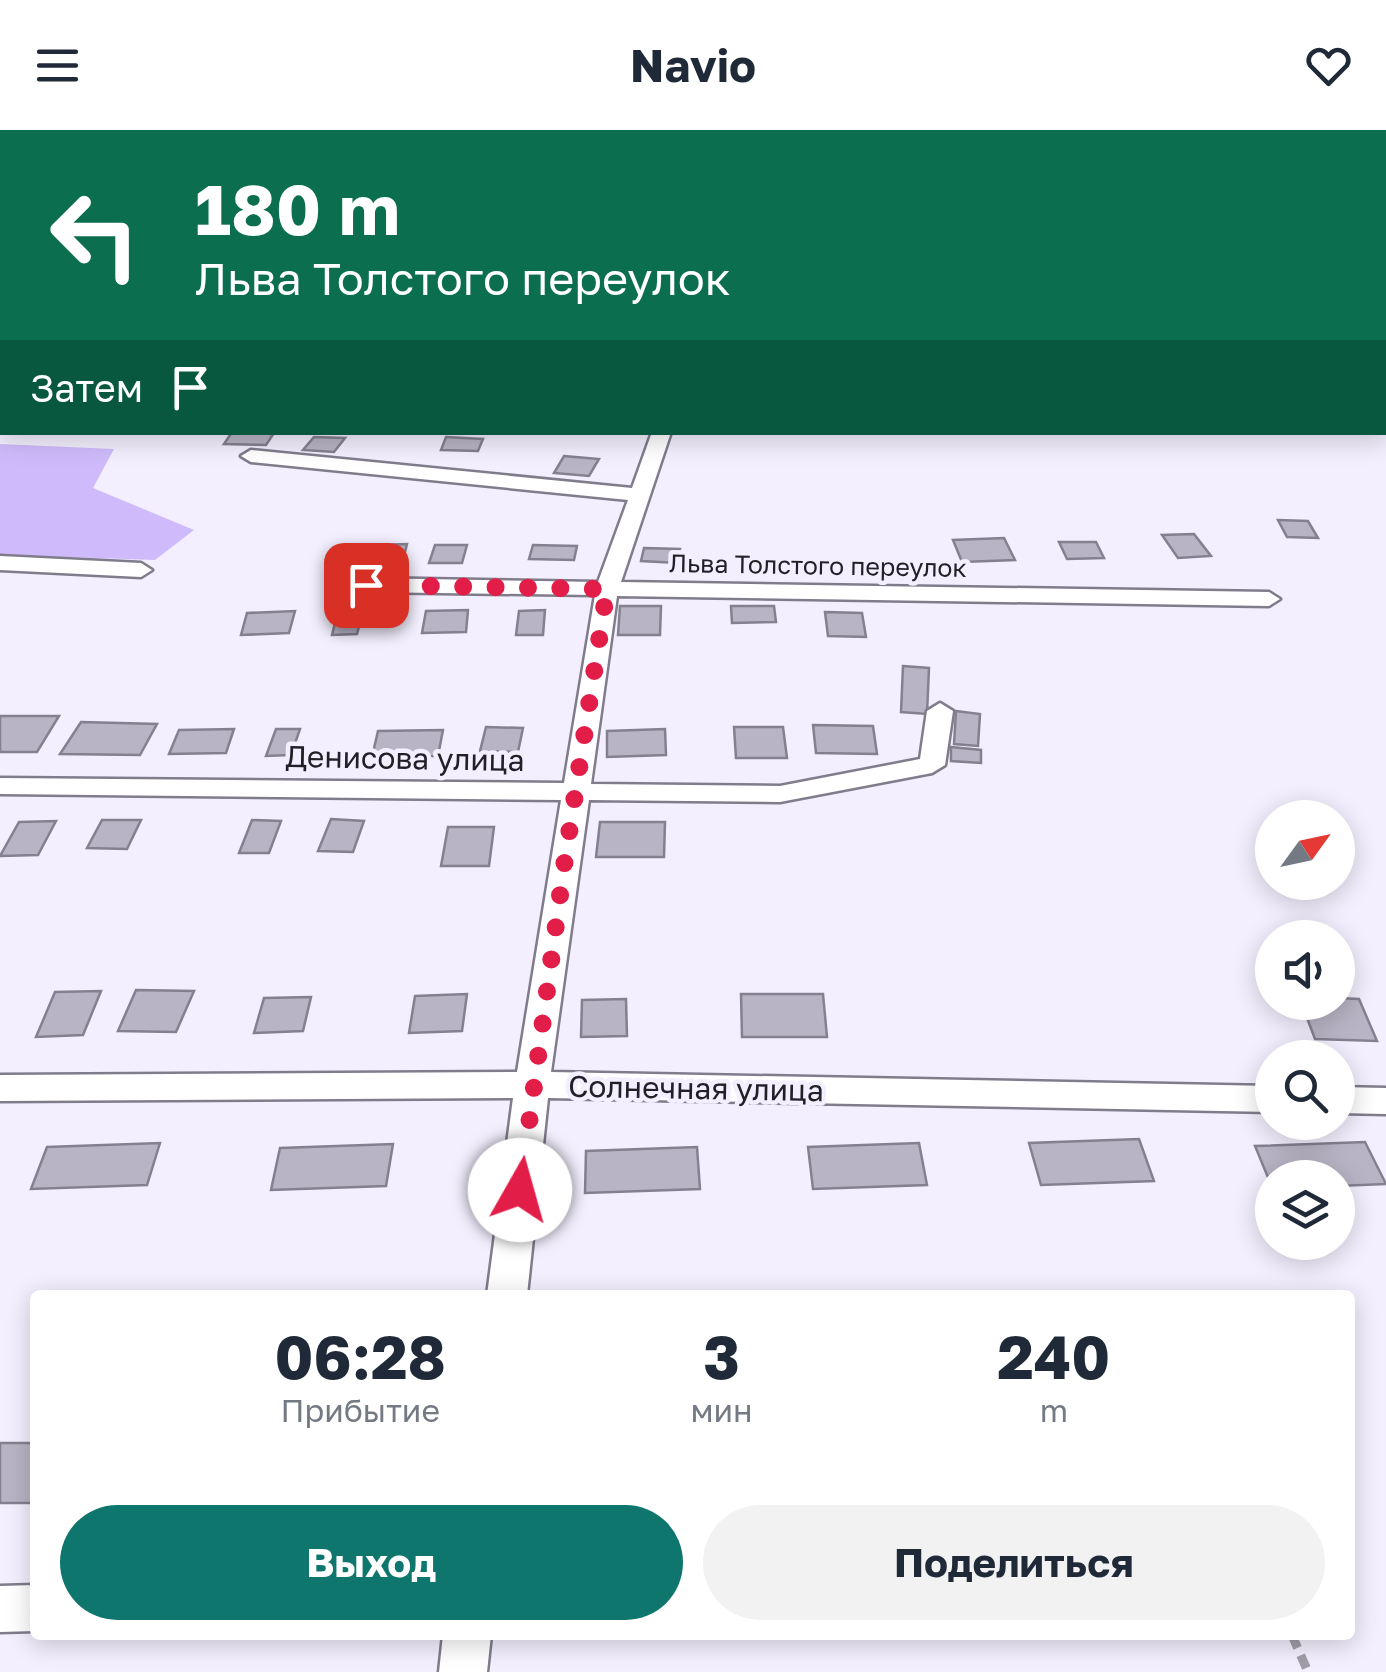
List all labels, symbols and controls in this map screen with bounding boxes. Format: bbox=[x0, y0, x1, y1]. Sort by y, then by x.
icon: menu bbox=[30, 38, 85, 93]
text: Navio bbox=[630, 38, 756, 92]
icon: heart bbox=[1301, 38, 1356, 93]
text: 180 m bbox=[195, 166, 400, 250]
icon: left bbox=[30, 170, 160, 300]
text: Льва Толстого переулок bbox=[195, 251, 731, 305]
icon: arrive bbox=[163, 360, 218, 415]
text: Затем bbox=[30, 365, 143, 410]
pin bbox=[324, 543, 409, 628]
street label: Льва Толстого переулок bbox=[669, 547, 967, 583]
icon: arrive bbox=[339, 558, 394, 613]
street label: Денисова улица bbox=[285, 738, 525, 778]
north arrow bbox=[1255, 800, 1355, 900]
map controls bbox=[1255, 800, 1355, 1260]
button: sound bbox=[1255, 920, 1355, 1020]
button: search bbox=[1255, 1040, 1355, 1140]
street label: Солнечная улица bbox=[568, 1068, 824, 1108]
position arrow bbox=[468, 1138, 572, 1242]
button: layers bbox=[1255, 1160, 1355, 1260]
text: 06:28 bbox=[275, 1320, 446, 1392]
text: 3 bbox=[703, 1320, 740, 1392]
text: 240 bbox=[997, 1320, 1110, 1392]
text: Прибытие bbox=[281, 1391, 440, 1429]
text: мин bbox=[691, 1391, 753, 1429]
text: m bbox=[1040, 1391, 1068, 1429]
button: Выход bbox=[60, 1505, 683, 1620]
button: Поделиться bbox=[703, 1505, 1325, 1620]

